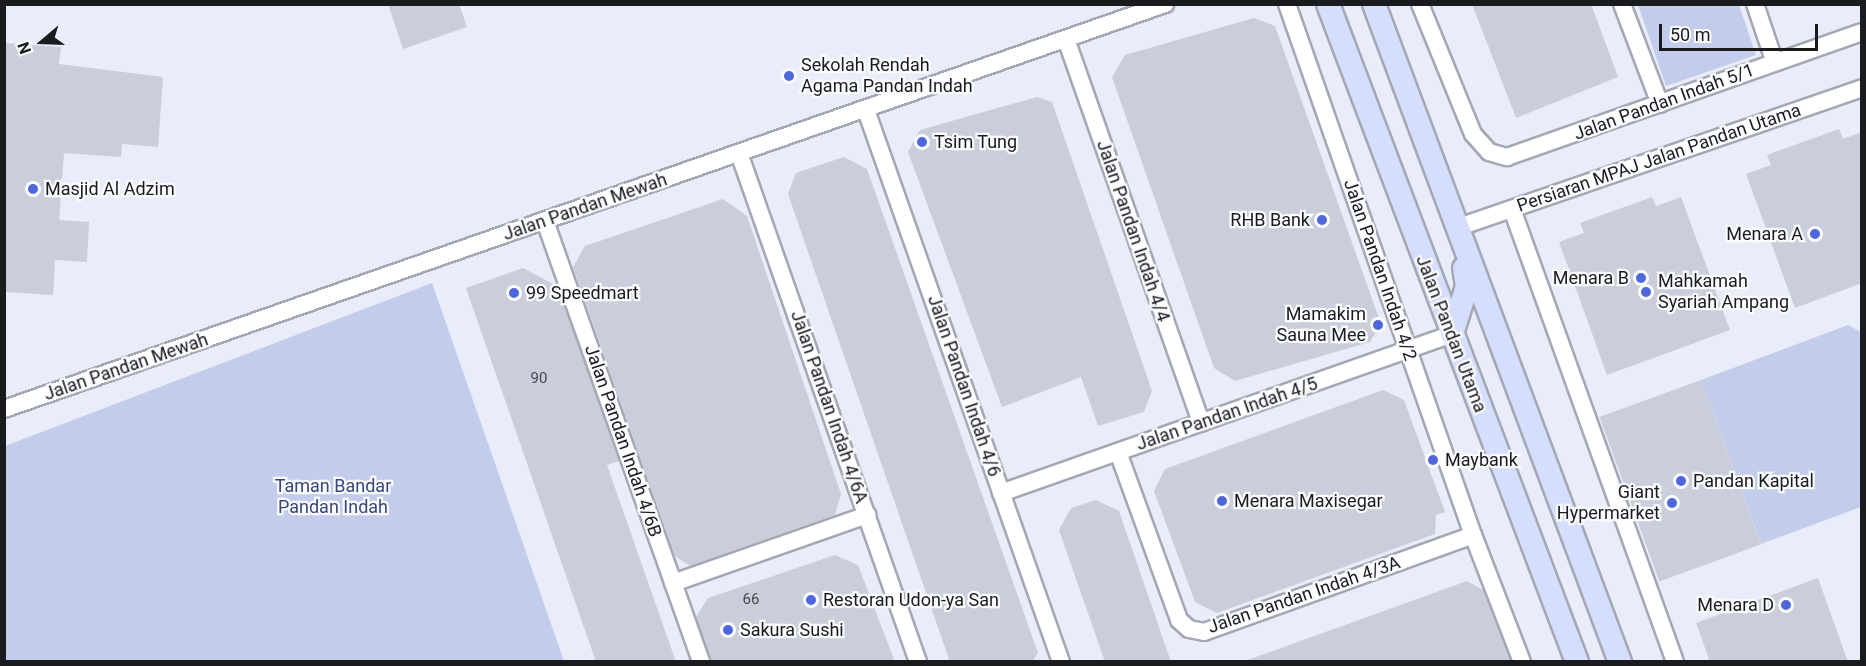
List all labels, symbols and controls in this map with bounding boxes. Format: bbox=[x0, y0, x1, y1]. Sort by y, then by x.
north arrow bbox=[12, 12, 72, 72]
scale bar bbox=[1662, 12, 1821, 50]
text: 50 m bbox=[1670, 24, 1710, 45]
text: N bbox=[14, 40, 35, 56]
place label: Sekolah Rendah Agama Pandan Indah bbox=[801, 55, 973, 98]
street label: Jalan Pandan Indah 5/1 bbox=[1571, 59, 1757, 145]
marker: Sekolah Rendah Agama Pandan Indah bbox=[782, 69, 796, 83]
street label: Persiaran MPAJ Jalan Pandan Utama bbox=[1514, 99, 1804, 217]
place label: Tsim Tung bbox=[934, 131, 1018, 153]
marker: Tsim Tung bbox=[915, 135, 929, 149]
street label: Jalan Pandan Indah 4/4 bbox=[1092, 137, 1174, 325]
street label: Jalan Pandan Mewah bbox=[500, 169, 670, 245]
street label: Jalan Pandan Indah 4/2 bbox=[1339, 176, 1421, 364]
place label: Masjid Al Adzim bbox=[45, 178, 175, 200]
marker: Masjid Al Adzim bbox=[26, 182, 40, 196]
place label: RHB Bank bbox=[1230, 209, 1310, 231]
marker: RHB Bank bbox=[1315, 213, 1329, 227]
place label: Menara A bbox=[1726, 223, 1803, 245]
marker: Menara A bbox=[1808, 227, 1822, 241]
street label: Jalan Pandan Utama bbox=[1411, 252, 1491, 416]
place label: Menara B bbox=[1553, 267, 1629, 289]
marker: Menara B bbox=[1634, 271, 1648, 285]
place label: Mahkamah Syariah Ampang bbox=[1658, 271, 1789, 314]
place label: 99 Speedmart bbox=[526, 282, 639, 304]
marker: Mahkamah Syariah Ampang bbox=[1639, 285, 1653, 299]
marker: 99 Speedmart bbox=[507, 286, 521, 300]
street label: Jalan Pandan Indah 4/6 bbox=[923, 292, 1005, 480]
place label: Mamakim Sauna Mee bbox=[1277, 304, 1366, 346]
street label: Jalan Pandan Indah 4/6A bbox=[786, 308, 872, 506]
marker: Mamakim Sauna Mee bbox=[1371, 318, 1385, 332]
street label: Jalan Pandan Mewah bbox=[41, 329, 211, 405]
street label: Jalan Pandan Indah 4/6B bbox=[580, 342, 666, 540]
house number: 90 bbox=[531, 370, 547, 388]
street label: Jalan Pandan Indah 4/5 bbox=[1133, 373, 1321, 455]
place label: Maybank bbox=[1445, 449, 1518, 471]
marker: Maybank bbox=[1426, 453, 1440, 467]
place label: Pandan Kapital bbox=[1693, 470, 1814, 492]
marker: Pandan Kapital bbox=[1674, 474, 1688, 488]
park label: Taman Bandar Pandan Indah bbox=[275, 476, 391, 518]
place label: Giant Hypermarket bbox=[1557, 482, 1660, 524]
place label: Menara Maxisegar bbox=[1234, 490, 1383, 512]
marker: Menara Maxisegar bbox=[1215, 494, 1229, 508]
marker: Giant Hypermarket bbox=[1665, 496, 1679, 510]
street label: Jalan Pandan Indah 4/3A bbox=[1205, 552, 1403, 638]
place label: Restoran Udon-ya San bbox=[823, 589, 999, 611]
house number: 66 bbox=[743, 591, 759, 609]
marker: Restoran Udon-ya San bbox=[804, 593, 818, 607]
place label: Menara D bbox=[1697, 594, 1774, 616]
marker: Menara D bbox=[1779, 598, 1793, 612]
place label: Sakura Sushi bbox=[740, 619, 844, 641]
marker: Sakura Sushi bbox=[721, 623, 735, 637]

